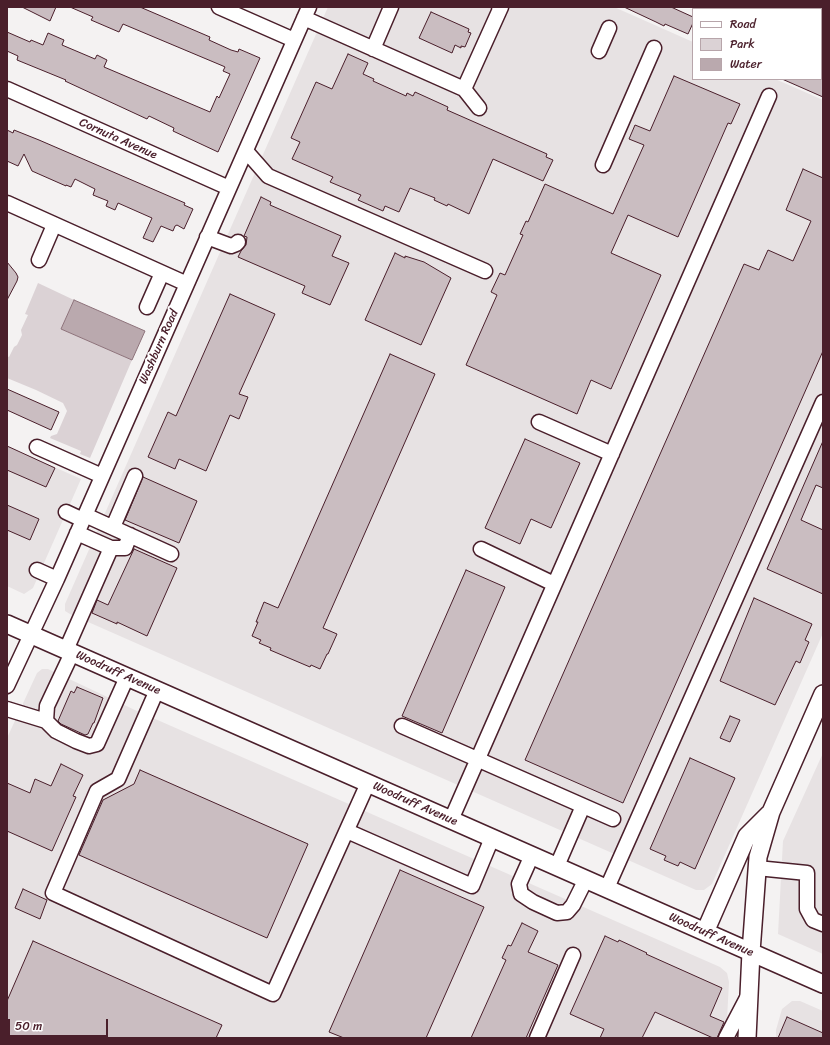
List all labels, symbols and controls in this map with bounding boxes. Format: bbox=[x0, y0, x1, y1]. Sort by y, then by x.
legend bbox=[692, 8, 822, 80]
text: Road bbox=[730, 13, 756, 35]
text: Park bbox=[730, 33, 755, 55]
text: Water bbox=[730, 53, 762, 75]
street label: Cornuta Avenue bbox=[77, 115, 159, 163]
street label: Washburn Road bbox=[136, 307, 182, 387]
street label: Woodruff Avenue bbox=[73, 648, 163, 698]
street label: Woodruff Avenue bbox=[370, 779, 460, 829]
street label: Woodruff Avenue bbox=[666, 910, 756, 960]
scale bar bbox=[10, 1011, 110, 1037]
text: 50 m bbox=[15, 1015, 42, 1037]

